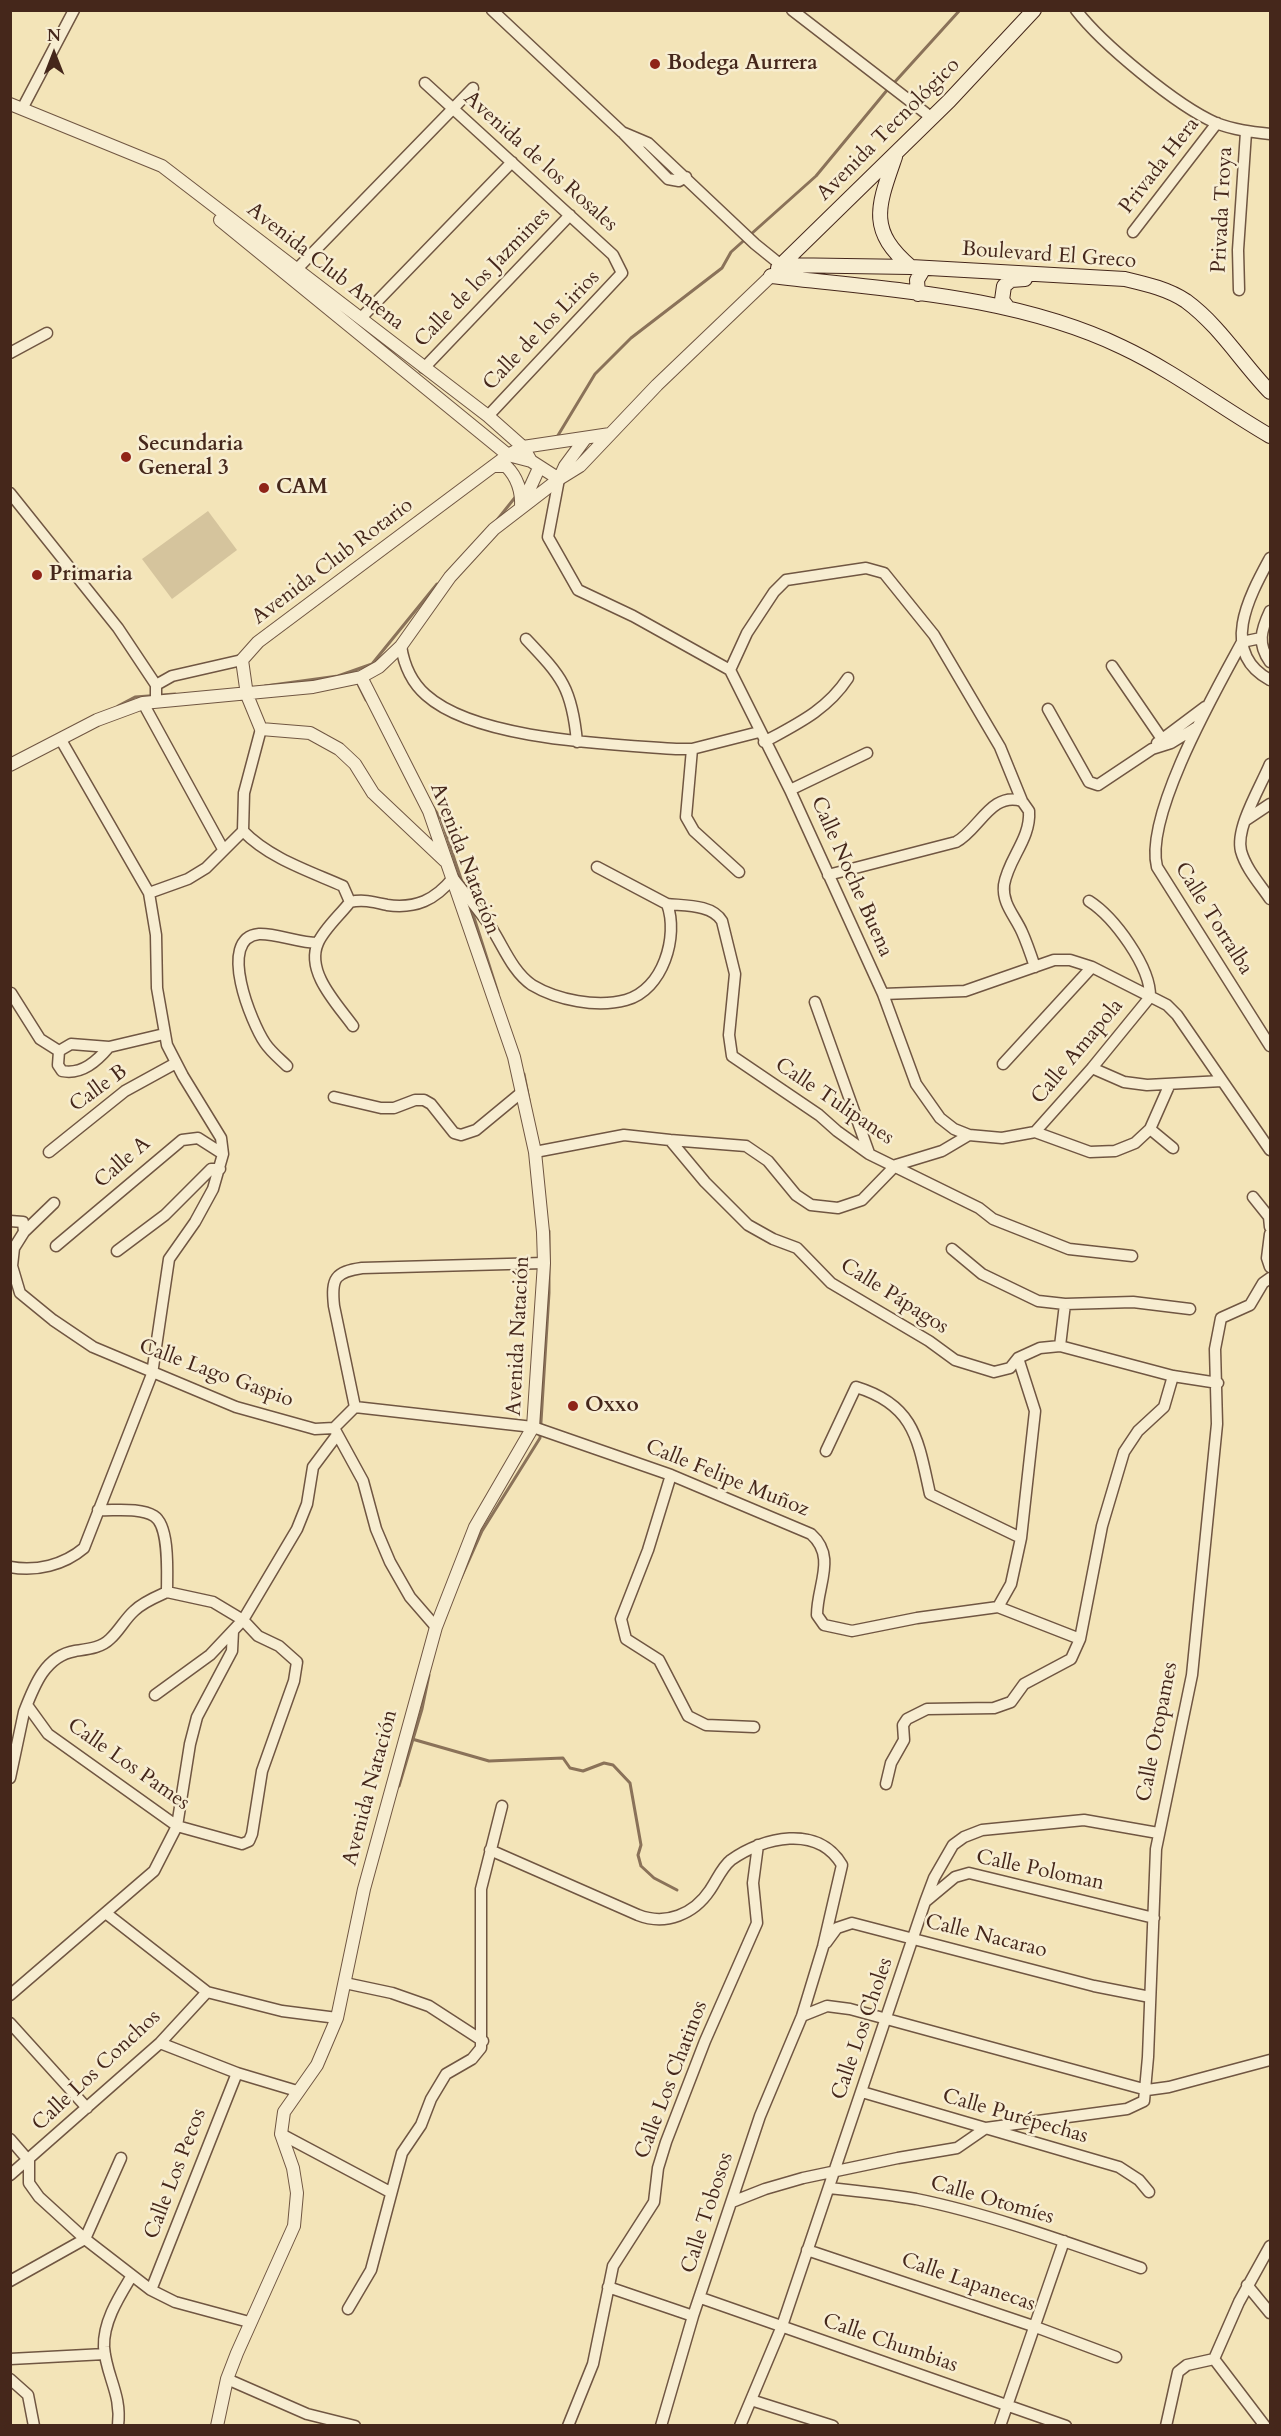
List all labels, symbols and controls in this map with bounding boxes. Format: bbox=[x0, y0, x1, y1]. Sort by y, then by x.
north arrow bbox=[24, 24, 84, 84]
text: N bbox=[47, 25, 61, 47]
place label: Bodega Aurrera bbox=[667, 51, 818, 77]
street label: Avenida Tecnológico bbox=[812, 53, 966, 207]
marker: Bodega Aurrera bbox=[648, 57, 662, 71]
street label: Avenida de los Rosales bbox=[458, 86, 622, 238]
street label: Privada Hera bbox=[1115, 113, 1205, 219]
street label: Privada Troya bbox=[1207, 146, 1239, 274]
street label: Avenida Club Antena bbox=[241, 198, 409, 336]
street label: Calle de los Jazmines bbox=[410, 203, 556, 353]
street label: Boulevard El Greco bbox=[961, 237, 1137, 275]
street label: Calle de los Lirios bbox=[478, 266, 606, 396]
place label: Secundaria General 3 bbox=[138, 432, 243, 482]
marker: Secundaria General 3 bbox=[119, 450, 133, 464]
place label: CAM bbox=[276, 475, 328, 501]
marker: CAM bbox=[257, 481, 271, 495]
street label: Avenida Club Rotario bbox=[247, 493, 419, 631]
place label: Primaria bbox=[49, 562, 133, 588]
marker: Primaria bbox=[30, 568, 44, 582]
street label: Avenida Natación bbox=[424, 780, 504, 938]
street label: Calle Noche Buena bbox=[804, 793, 898, 961]
street label: Calle Torralba bbox=[1168, 858, 1258, 980]
street label: Calle Amapola bbox=[1027, 994, 1129, 1110]
street label: Calle Tulipanes bbox=[770, 1053, 898, 1151]
street label: Calle B bbox=[65, 1060, 133, 1118]
street label: Calle A bbox=[90, 1132, 156, 1194]
street label: Calle Pápagos bbox=[835, 1254, 953, 1340]
street label: Avenida Natación bbox=[502, 1255, 536, 1417]
street label: Calle Lago Gaspio bbox=[135, 1334, 297, 1414]
place label: Oxxo bbox=[585, 1393, 639, 1419]
marker: Oxxo bbox=[566, 1399, 580, 1413]
street label: Calle Felipe Muñoz bbox=[642, 1435, 812, 1523]
street label: Calle Otopames bbox=[1132, 1660, 1184, 1804]
street label: Avenida Natación bbox=[338, 1707, 404, 1869]
street label: Calle Los Pames bbox=[62, 1714, 194, 1816]
street label: Calle Poloman bbox=[974, 1845, 1106, 1897]
street label: Calle Nacarao bbox=[922, 1910, 1050, 1964]
street label: Calle Los Choles bbox=[827, 1955, 899, 2103]
street label: Calle Los Chatinos bbox=[630, 1997, 714, 2163]
street label: Calle Los Conchos bbox=[28, 2005, 166, 2137]
street label: Calle Purépechas bbox=[939, 2084, 1091, 2150]
street label: Calle Los Pecos bbox=[140, 2105, 212, 2243]
street label: Calle Tobosos bbox=[677, 2149, 739, 2277]
street label: Calle Otomíes bbox=[927, 2171, 1057, 2231]
street label: Calle Lapanecas bbox=[898, 2248, 1038, 2318]
street label: Calle Chumbias bbox=[819, 2309, 961, 2379]

